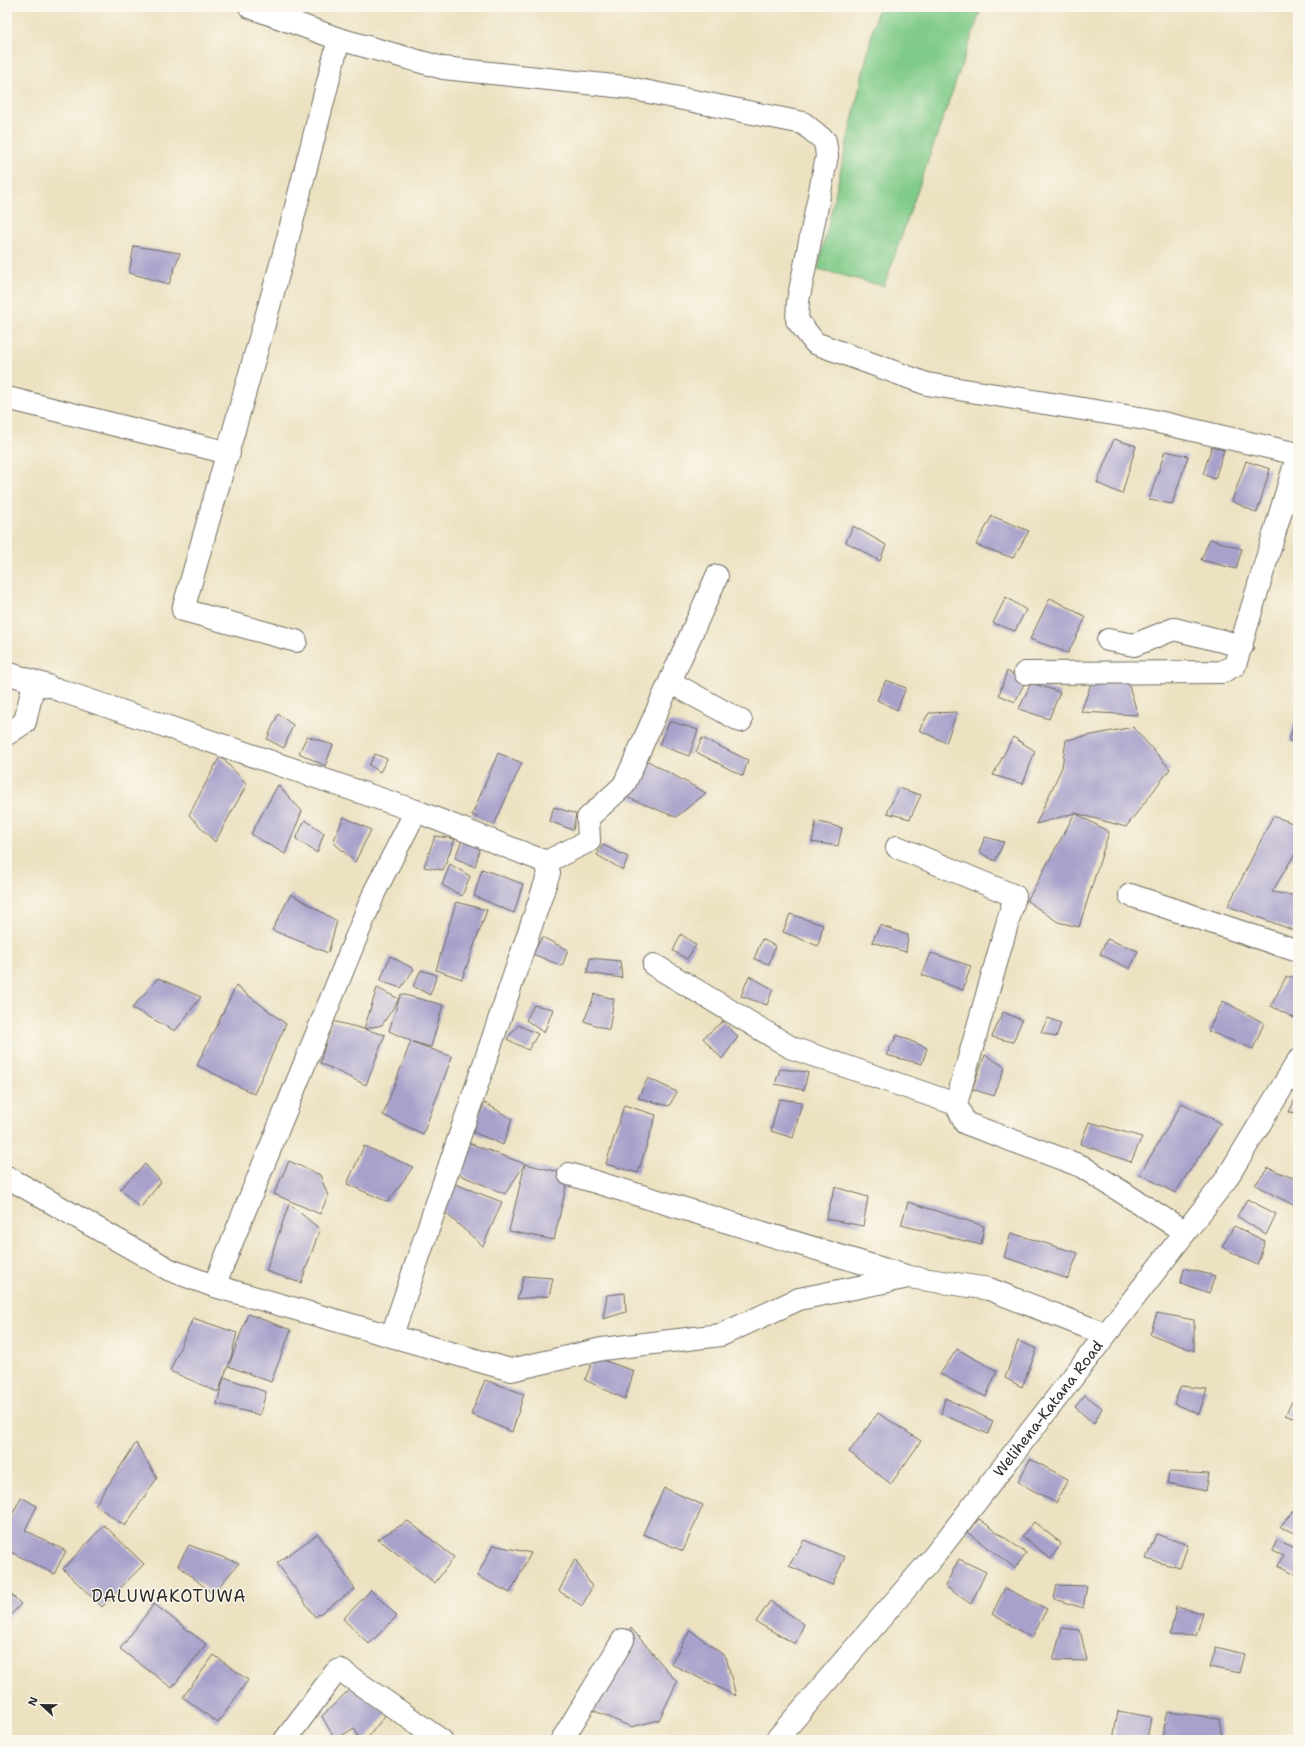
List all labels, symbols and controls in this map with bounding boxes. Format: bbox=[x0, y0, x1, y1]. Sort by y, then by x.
street label: Welihena-Katana Road bbox=[989, 1336, 1108, 1481]
district label: DALUWAKOTUWA bbox=[91, 1585, 247, 1607]
north arrow bbox=[22, 1685, 62, 1725]
text: N bbox=[25, 1694, 42, 1708]

